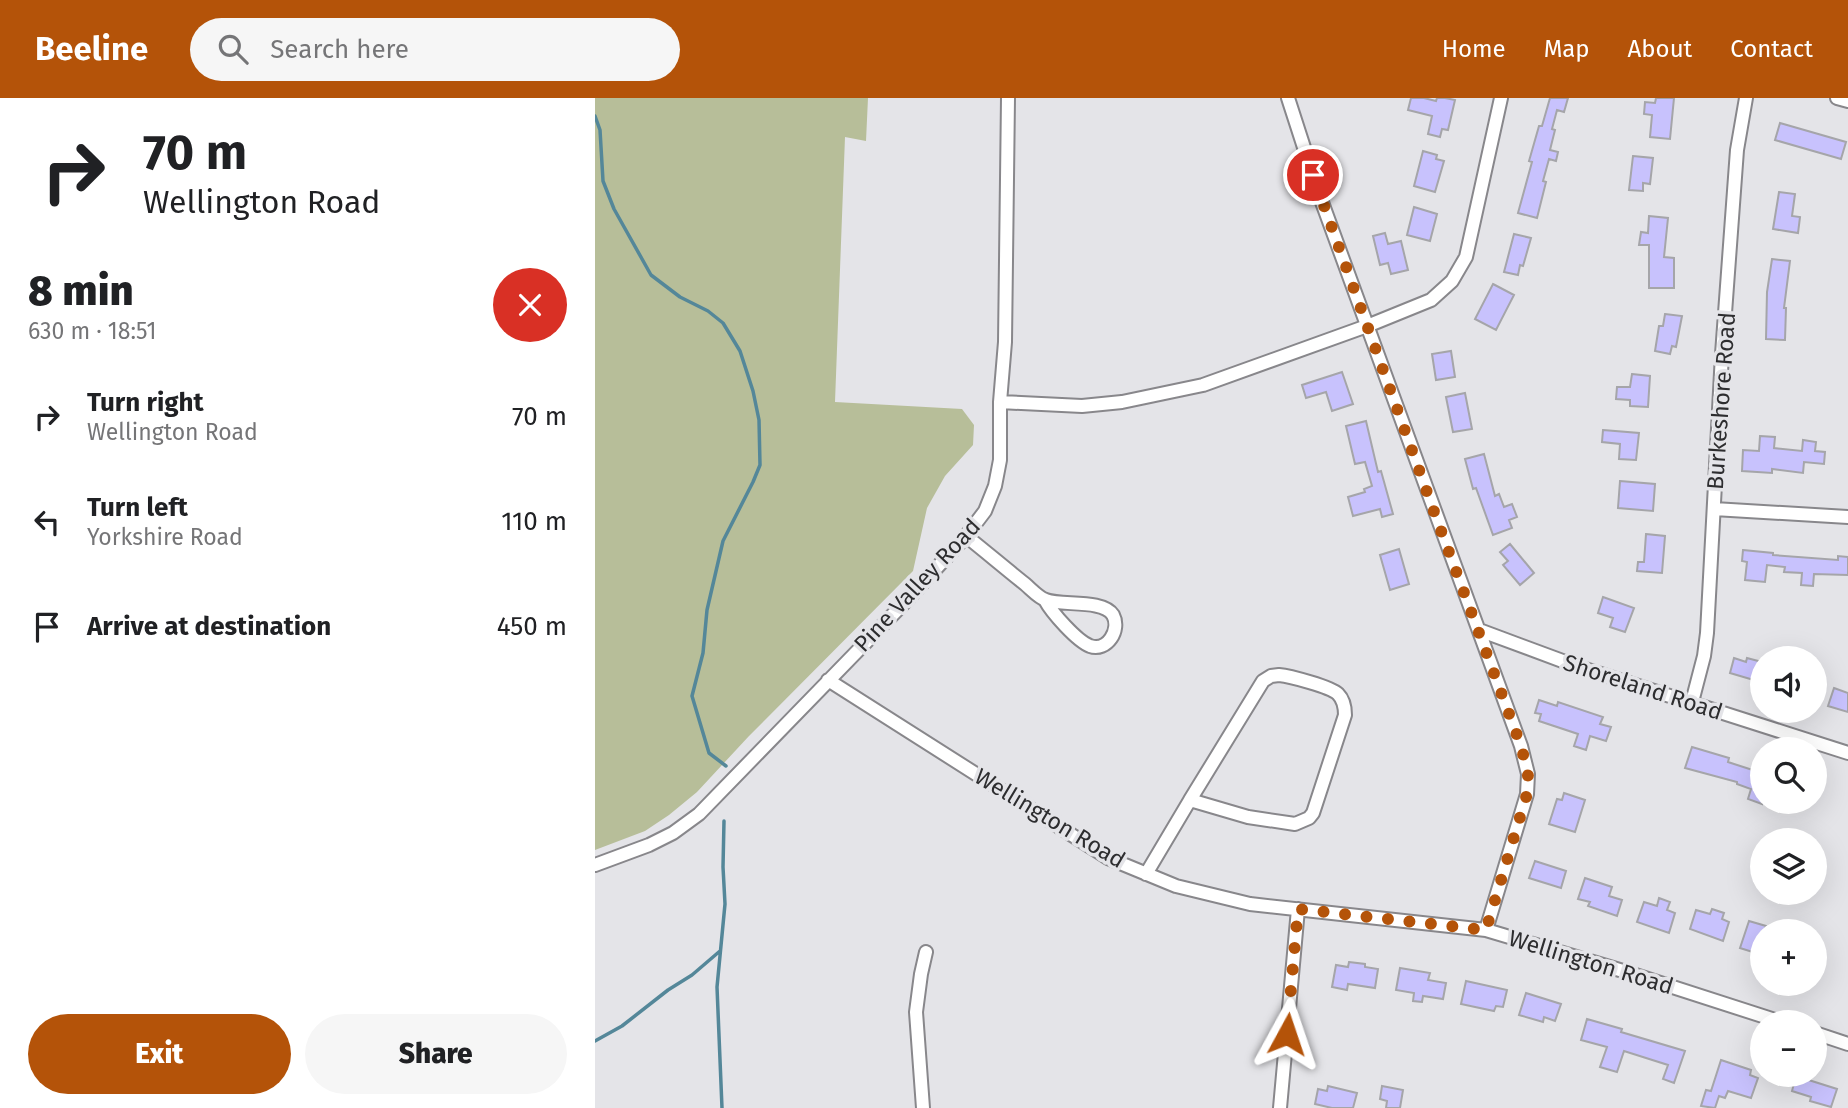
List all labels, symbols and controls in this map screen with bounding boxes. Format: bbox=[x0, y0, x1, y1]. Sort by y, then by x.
search box bbox=[190, 18, 680, 81]
text: Beeline bbox=[35, 29, 148, 69]
icon: search bbox=[214, 30, 252, 68]
text: Search here bbox=[270, 34, 409, 65]
text: Home bbox=[1442, 35, 1506, 63]
text: Map bbox=[1544, 35, 1590, 63]
text: About bbox=[1628, 35, 1692, 63]
text: Contact bbox=[1730, 35, 1813, 63]
text: 70 m bbox=[143, 123, 247, 182]
icon: right bbox=[28, 126, 119, 217]
pin bbox=[1283, 145, 1343, 205]
icon: arrive bbox=[1294, 156, 1332, 194]
text: Wellington Road bbox=[143, 183, 381, 221]
text: 8 min bbox=[28, 266, 134, 316]
button: close bbox=[493, 268, 567, 342]
street label: Burkeshore Road bbox=[1701, 311, 1741, 491]
text: 630 m · 18:51 bbox=[28, 317, 156, 345]
text: Turn right bbox=[87, 387, 204, 418]
icon: right bbox=[28, 398, 66, 436]
text: 70 m bbox=[512, 401, 567, 432]
text: Wellington Road bbox=[87, 418, 258, 446]
text: Turn left bbox=[87, 492, 188, 523]
icon: left bbox=[28, 503, 66, 541]
text: 110 m bbox=[501, 506, 567, 537]
street label: Pine Valley Road bbox=[848, 512, 986, 658]
text: Yorkshire Road bbox=[87, 523, 243, 551]
icon: arrive bbox=[28, 608, 66, 646]
text: Arrive at destination bbox=[87, 611, 331, 642]
text: 450 m bbox=[497, 611, 567, 642]
map controls bbox=[1750, 646, 1827, 1087]
button: sound bbox=[1750, 646, 1827, 723]
street label: Shoreland Road bbox=[1560, 648, 1726, 726]
button: search bbox=[1750, 737, 1827, 814]
street label: Wellington Road bbox=[970, 762, 1130, 874]
button: layers bbox=[1750, 828, 1827, 905]
button: + bbox=[1750, 919, 1827, 996]
street label: Wellington Road bbox=[1505, 924, 1677, 1000]
position arrow bbox=[1250, 997, 1324, 1071]
button: − bbox=[1750, 1010, 1827, 1087]
button: Exit bbox=[28, 1014, 291, 1094]
button: Share bbox=[305, 1014, 567, 1094]

